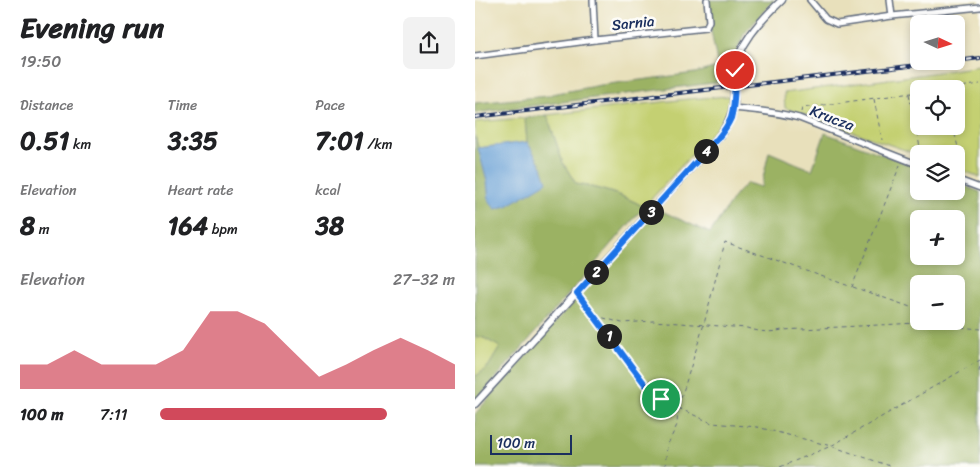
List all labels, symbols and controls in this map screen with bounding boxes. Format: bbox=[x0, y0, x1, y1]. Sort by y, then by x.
text: Evening run bbox=[20, 3, 164, 52]
street label: Sarnia bbox=[610, 8, 656, 38]
north arrow bbox=[910, 15, 965, 70]
map controls bbox=[910, 15, 965, 330]
button: share bbox=[403, 17, 455, 69]
text: 19:50 bbox=[20, 47, 61, 76]
pin bbox=[714, 49, 756, 91]
icon: check bbox=[721, 56, 749, 84]
button: locate bbox=[910, 80, 965, 135]
text: Distance bbox=[20, 93, 73, 118]
text: Time bbox=[168, 93, 197, 118]
text: Pace bbox=[315, 93, 345, 118]
street label: Krucza bbox=[806, 98, 858, 138]
text: 0.51 bbox=[20, 118, 69, 163]
text: 3:35 bbox=[168, 118, 218, 163]
text: 7:01 bbox=[315, 118, 364, 163]
text: km bbox=[69, 132, 91, 157]
text: /km bbox=[364, 132, 392, 157]
pin: 4 bbox=[693, 138, 719, 164]
text: 4 bbox=[702, 139, 711, 164]
button: layers bbox=[910, 145, 965, 200]
text: Elevation bbox=[20, 178, 77, 203]
text: Heart rate bbox=[168, 178, 233, 203]
text: kcal bbox=[315, 178, 341, 203]
pin: 3 bbox=[639, 200, 663, 224]
text: 3 bbox=[648, 200, 655, 225]
text: 8 bbox=[20, 203, 35, 248]
text: 164 bbox=[168, 203, 208, 248]
text: 38 bbox=[315, 203, 344, 248]
button: + bbox=[910, 210, 965, 265]
text: m bbox=[35, 217, 49, 242]
text: bpm bbox=[208, 217, 238, 242]
pin: 2 bbox=[583, 260, 609, 284]
text: 2 bbox=[592, 260, 601, 285]
text: Elevation bbox=[20, 265, 85, 294]
text: 27–32 m bbox=[393, 265, 455, 294]
button: − bbox=[910, 275, 965, 330]
pin: 1 bbox=[597, 324, 621, 348]
text: 1 bbox=[606, 324, 613, 349]
pin bbox=[640, 378, 682, 420]
icon: arrive bbox=[647, 385, 675, 413]
text: 100 m bbox=[20, 400, 64, 429]
text: 7:11 bbox=[100, 400, 128, 429]
text: 100 m bbox=[497, 431, 535, 456]
scale bar bbox=[490, 432, 573, 455]

